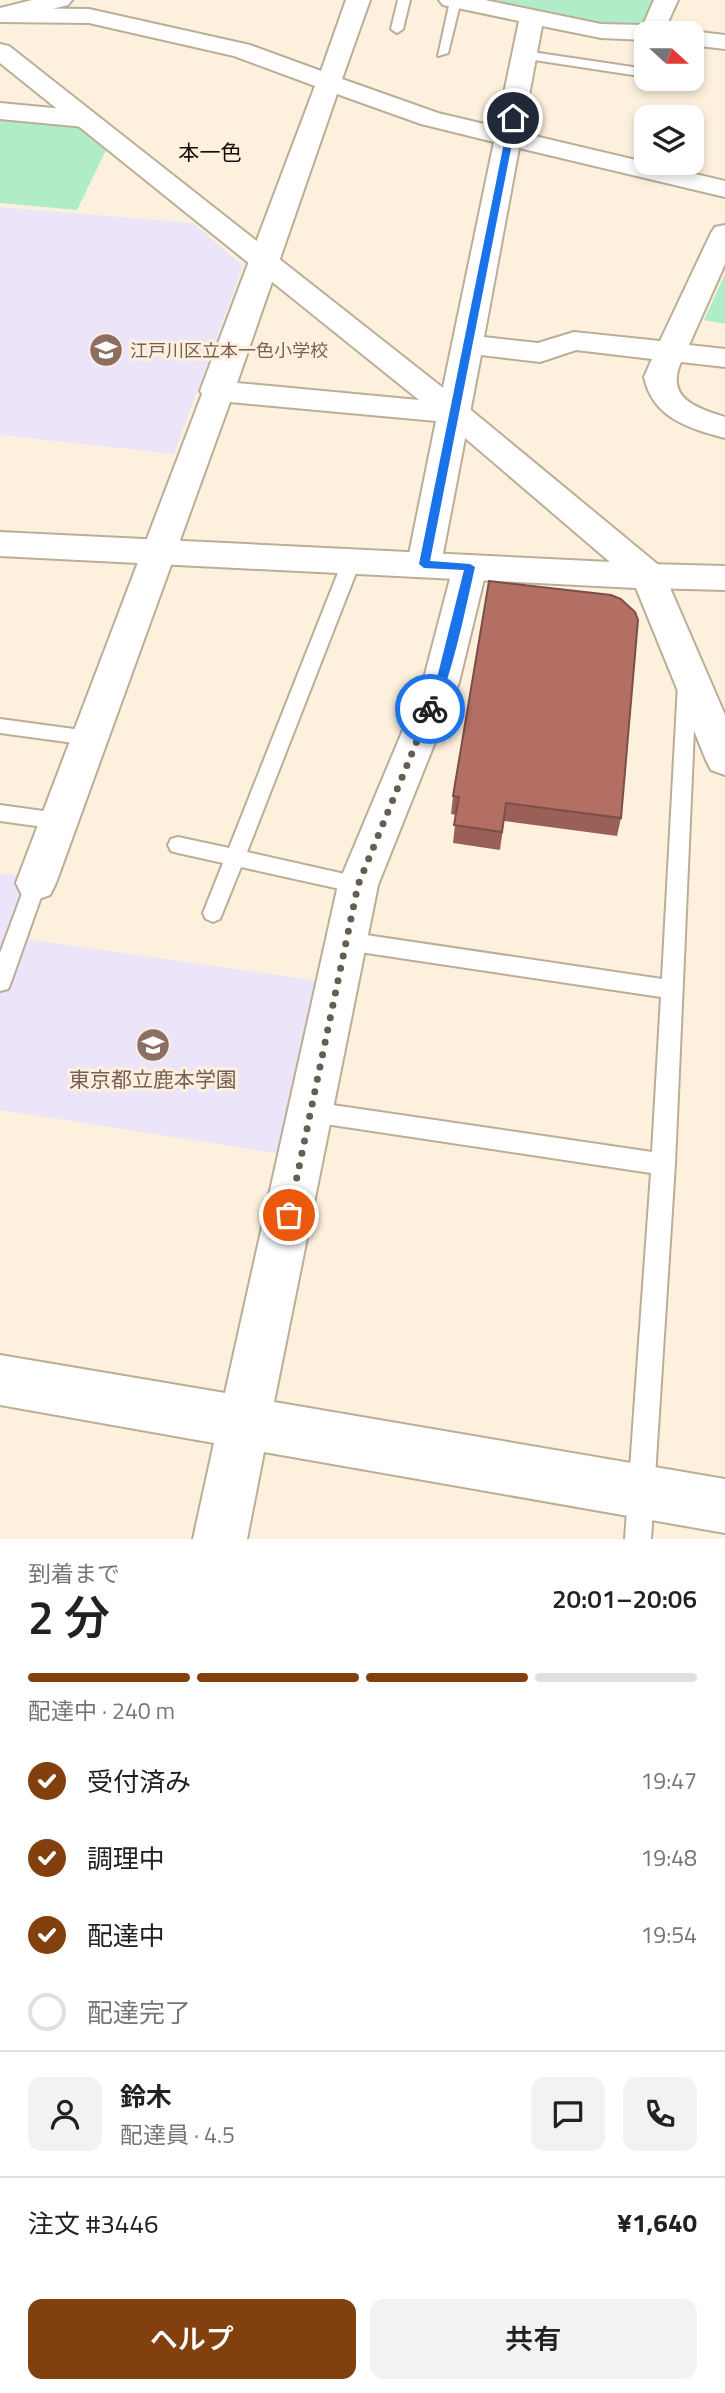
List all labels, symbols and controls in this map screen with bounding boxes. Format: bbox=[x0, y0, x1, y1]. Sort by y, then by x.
north arrow bbox=[634, 21, 704, 91]
map controls bbox=[634, 21, 704, 175]
pin bbox=[483, 88, 543, 148]
icon: home bbox=[494, 99, 532, 137]
button: layers bbox=[634, 105, 704, 175]
district label: 本一色 bbox=[179, 136, 242, 168]
school or university icon: 江戸川区立本一色小学校 bbox=[87, 331, 125, 369]
place label: 江戸川区立本一色小学校 bbox=[130, 337, 328, 364]
courier bbox=[395, 674, 465, 744]
icon: bike bbox=[411, 690, 449, 728]
school or university icon: 東京都立鹿本学園 bbox=[134, 1026, 172, 1064]
place label: 東京都立鹿本学園 bbox=[69, 1063, 237, 1095]
pin bbox=[259, 1185, 319, 1245]
icon: bag bbox=[270, 1196, 308, 1234]
text: 到着まで bbox=[28, 1556, 120, 1591]
text: 20:01–20:06 bbox=[552, 1579, 697, 1618]
text: 2 分 bbox=[28, 1582, 110, 1652]
text: 配達中 · 240 m bbox=[28, 1693, 175, 1728]
icon: check bbox=[28, 1762, 66, 1800]
text: 受付済み bbox=[87, 1762, 191, 1801]
text: 19:47 bbox=[640, 1763, 697, 1798]
icon: check bbox=[28, 1839, 66, 1877]
text: 調理中 bbox=[87, 1839, 165, 1878]
text: 19:48 bbox=[640, 1840, 697, 1875]
icon: check bbox=[28, 1916, 66, 1954]
text: 配達中 bbox=[87, 1916, 165, 1955]
text: 19:54 bbox=[640, 1917, 697, 1952]
text: 配達完了 bbox=[87, 1993, 191, 2032]
button: person bbox=[28, 2077, 102, 2151]
text: 鈴木 bbox=[120, 2077, 172, 2116]
button: chat bbox=[531, 2077, 605, 2151]
button: phone bbox=[623, 2077, 697, 2151]
text: 配達員 · 4.5 bbox=[120, 2117, 235, 2152]
text: ¥1,640 bbox=[617, 2203, 697, 2242]
text: 注文 #3446 bbox=[28, 2204, 159, 2243]
button: ヘルプ bbox=[28, 2299, 356, 2379]
button: 共有 bbox=[370, 2299, 697, 2379]

